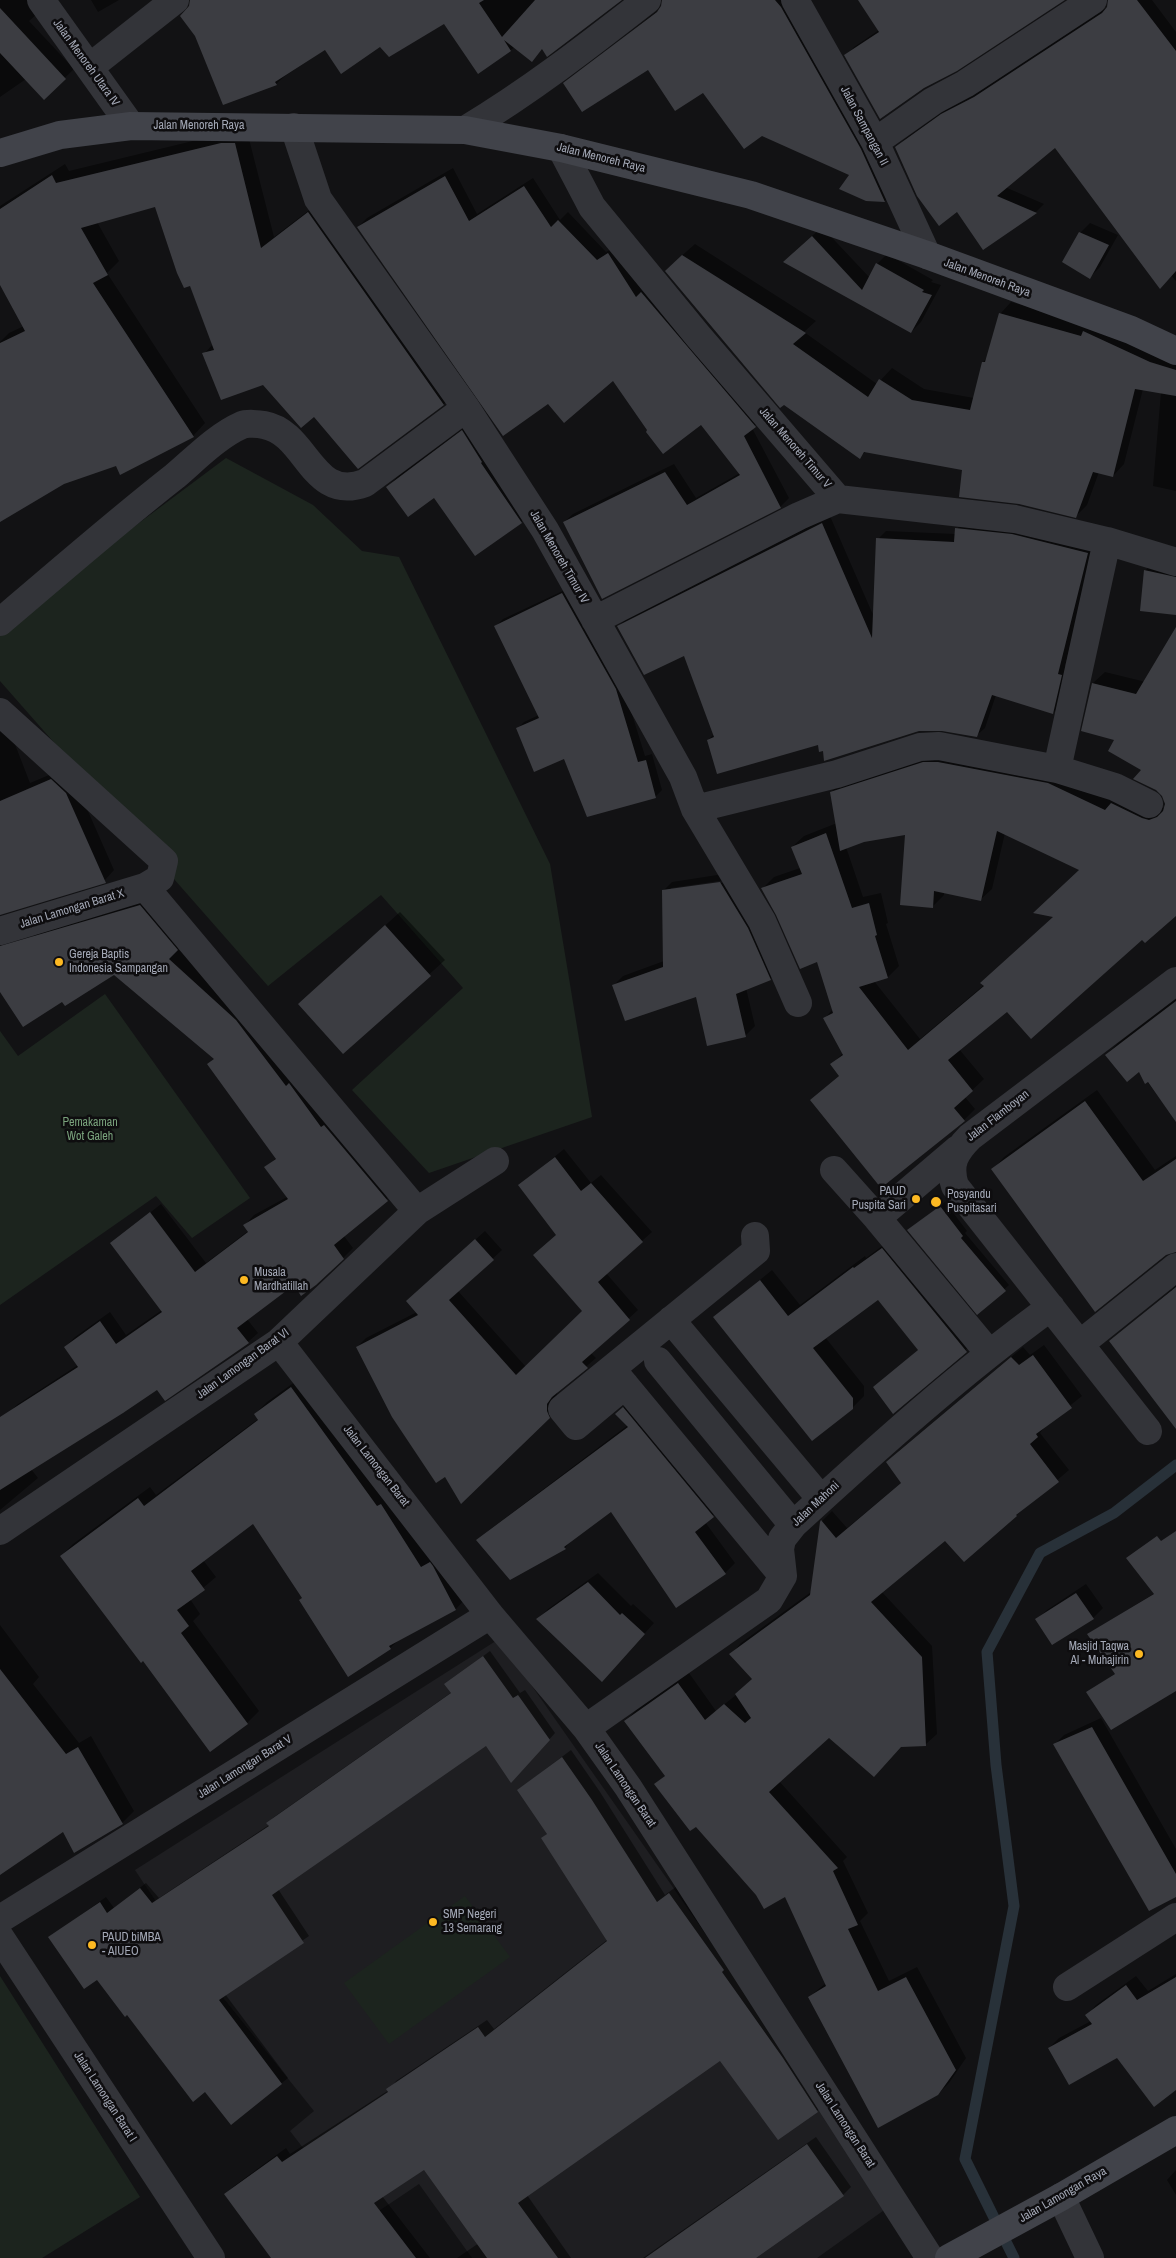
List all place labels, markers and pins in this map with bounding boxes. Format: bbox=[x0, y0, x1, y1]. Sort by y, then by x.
place label: Gereja Baptis Indonesia Sampangan bbox=[69, 948, 168, 976]
marker: Gereja Baptis Indonesia Sampangan bbox=[53, 956, 65, 968]
place label: PAUD Puspita Sari bbox=[852, 1185, 906, 1213]
place label: Posyandu Puspitasari bbox=[947, 1188, 997, 1216]
marker: PAUD Puspita Sari bbox=[910, 1193, 922, 1205]
marker: Posyandu Puspitasari bbox=[929, 1195, 943, 1209]
place label: Musala Mardhatillah bbox=[254, 1266, 308, 1294]
marker: Musala Mardhatillah bbox=[238, 1274, 250, 1286]
place label: Masjid Taqwa Al - Muhajirin bbox=[1069, 1640, 1129, 1668]
marker: Masjid Taqwa Al - Muhajirin bbox=[1133, 1648, 1145, 1660]
place label: SMP Negeri 13 Semarang bbox=[443, 1908, 502, 1936]
marker: SMP Negeri 13 Semarang bbox=[427, 1916, 439, 1928]
place label: PAUD biMBA - AIUEO bbox=[102, 1931, 161, 1959]
marker: PAUD biMBA - AIUEO bbox=[86, 1939, 98, 1951]

